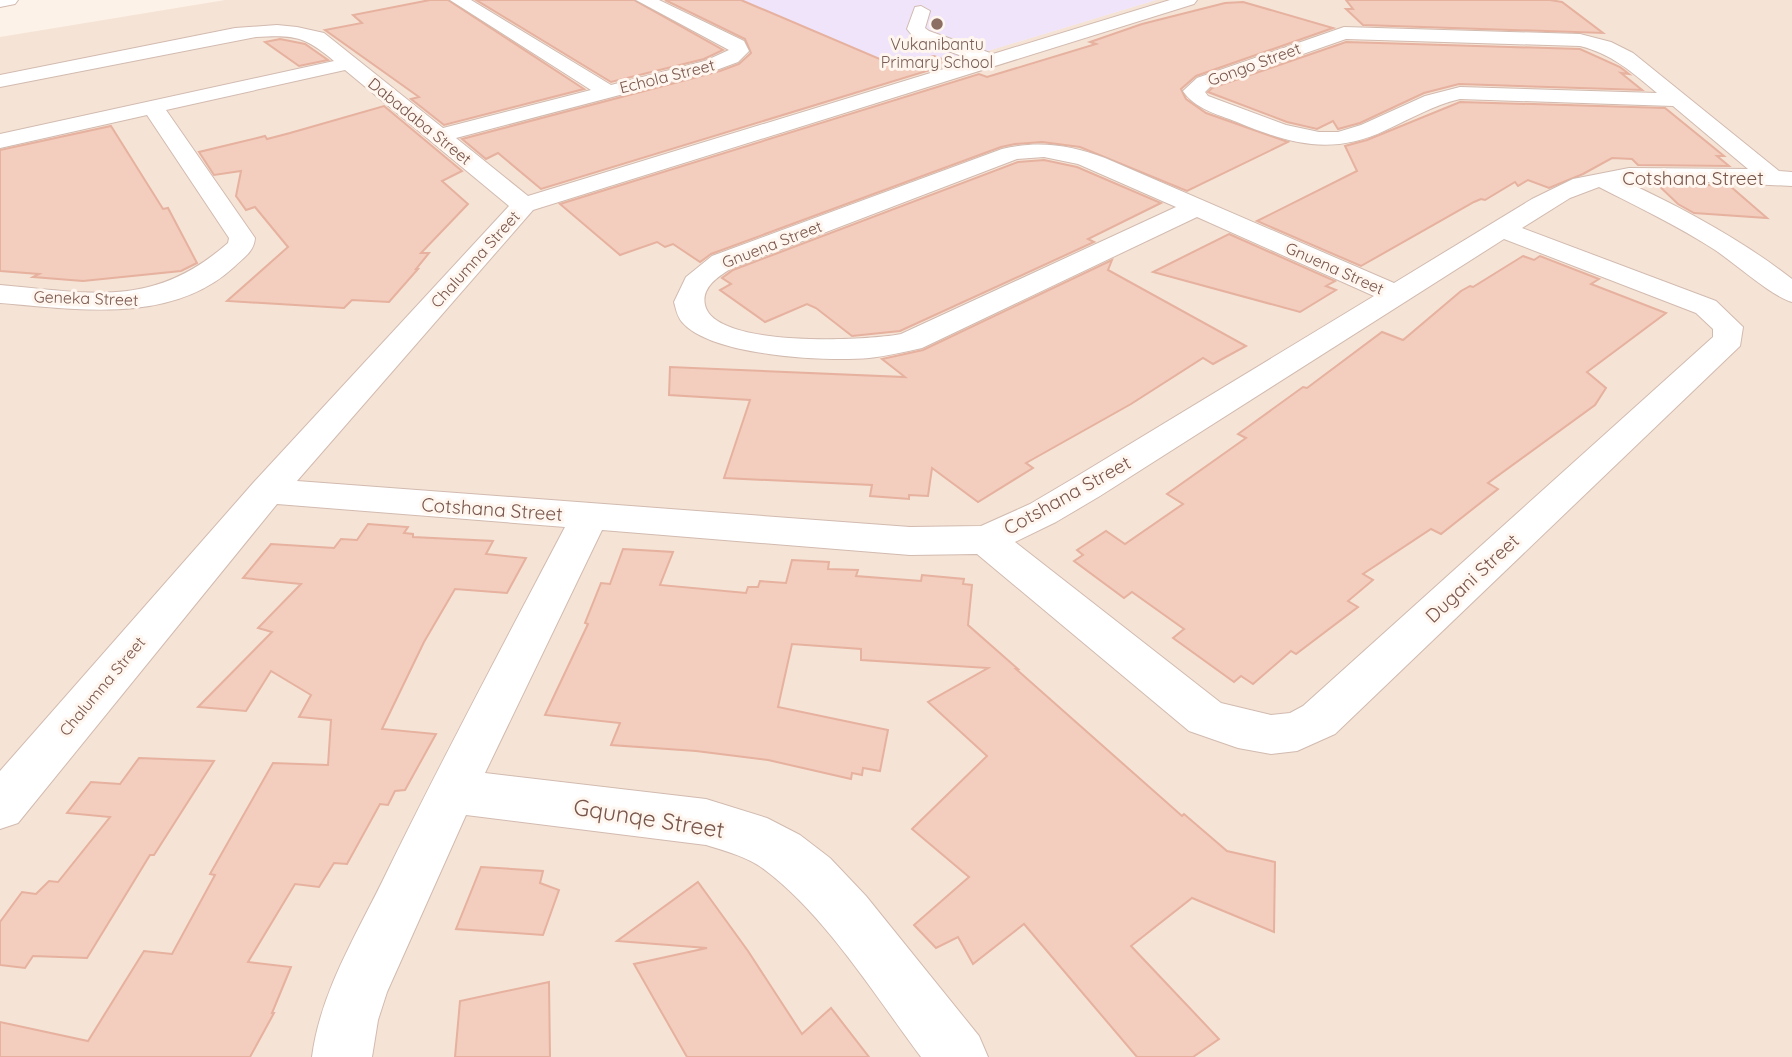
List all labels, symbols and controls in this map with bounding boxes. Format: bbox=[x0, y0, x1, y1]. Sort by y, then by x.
marker: Vukanibantu Primary School bbox=[929, 16, 945, 32]
place label: Vukanibantu Primary School bbox=[881, 34, 993, 72]
street label: Gongo Street bbox=[1205, 38, 1303, 90]
street label: Echola Street bbox=[617, 54, 717, 98]
street label: Dabadaba Street bbox=[364, 73, 476, 169]
street label: Cotshana Street bbox=[1622, 166, 1764, 190]
street label: Chalumna Street bbox=[426, 206, 524, 312]
street label: Gnuena Street bbox=[719, 216, 825, 272]
street label: Gnuena Street bbox=[1283, 237, 1387, 299]
street label: Geneka Street bbox=[33, 286, 139, 310]
street label: Cotshana Street bbox=[999, 450, 1135, 540]
street label: Cotshana Street bbox=[421, 492, 563, 526]
street label: Dugani Street bbox=[1420, 528, 1524, 628]
street label: Chalumna Street bbox=[55, 632, 149, 740]
street label: Gqunqe Street bbox=[571, 792, 727, 844]

